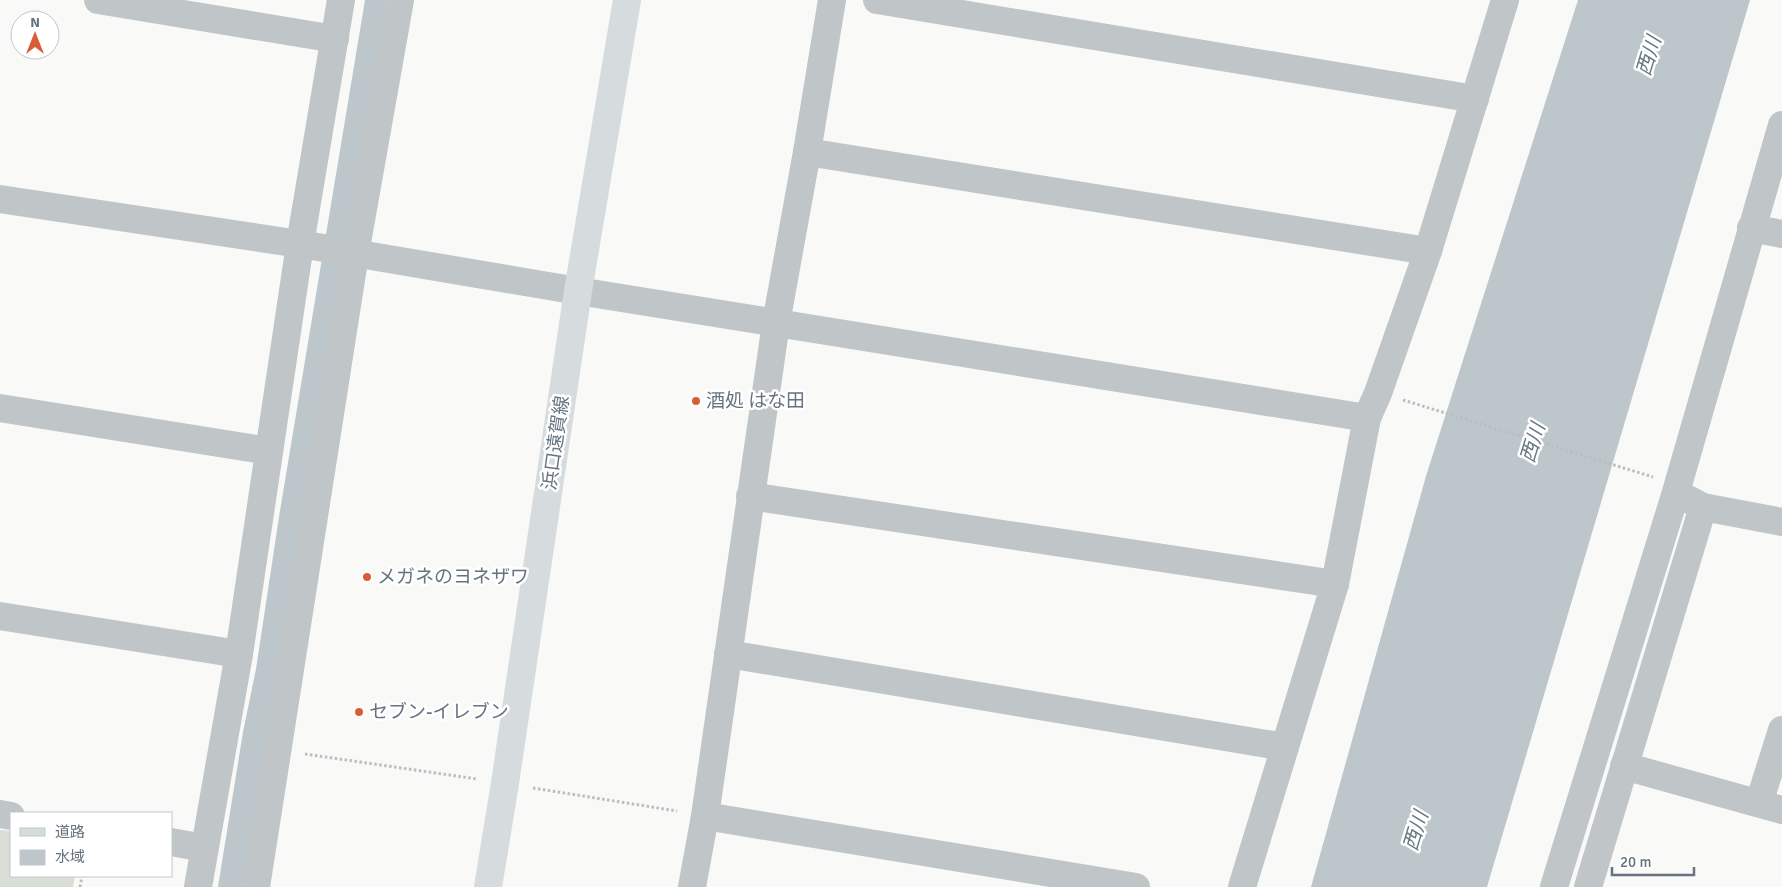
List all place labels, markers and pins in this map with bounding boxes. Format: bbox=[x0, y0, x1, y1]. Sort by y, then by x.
place label: 酒処 はな田 bbox=[706, 389, 805, 413]
marker: 酒処 はな田 bbox=[690, 395, 702, 407]
place label: メガネのヨネザワ bbox=[377, 565, 529, 589]
marker: メガネのヨネザワ bbox=[361, 571, 373, 583]
place label: セブン-イレブン bbox=[369, 700, 509, 724]
marker: セブン-イレブン bbox=[353, 706, 365, 718]

